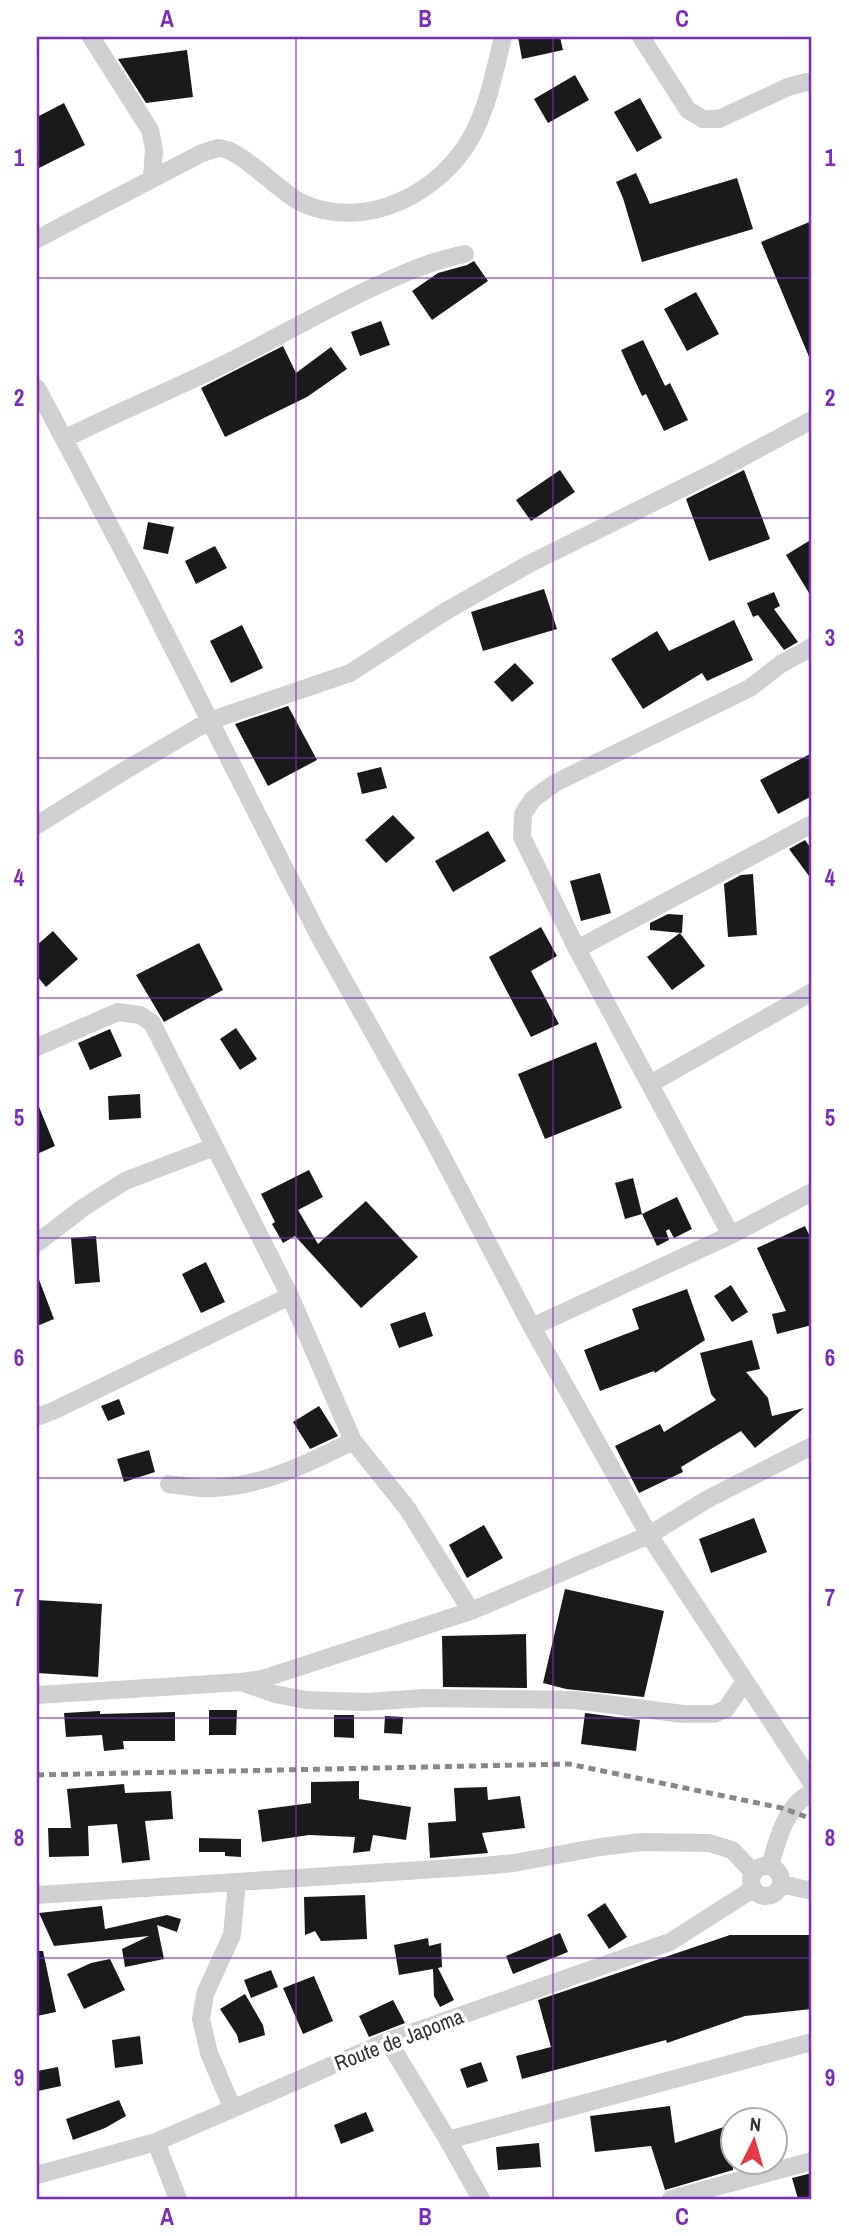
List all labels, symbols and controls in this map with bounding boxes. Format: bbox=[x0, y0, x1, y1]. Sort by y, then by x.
text: A bbox=[160, 3, 174, 34]
text: B bbox=[418, 3, 432, 34]
text: C bbox=[675, 3, 689, 34]
text: 1 bbox=[14, 142, 25, 173]
text: 1 bbox=[825, 142, 836, 173]
text: 2 bbox=[14, 382, 24, 413]
text: 2 bbox=[825, 382, 835, 413]
text: 3 bbox=[14, 622, 24, 653]
text: 3 bbox=[825, 622, 835, 653]
text: 4 bbox=[14, 862, 25, 893]
text: 4 bbox=[825, 862, 836, 893]
text: 5 bbox=[14, 1102, 24, 1133]
text: 5 bbox=[825, 1102, 835, 1133]
text: 6 bbox=[14, 1342, 24, 1373]
text: 6 bbox=[825, 1342, 835, 1373]
text: 7 bbox=[14, 1582, 24, 1613]
text: 7 bbox=[825, 1582, 835, 1613]
text: 8 bbox=[14, 1822, 24, 1853]
text: 8 bbox=[825, 1822, 835, 1853]
street label: Route de Japoma bbox=[330, 2001, 468, 2077]
text: 9 bbox=[14, 2062, 24, 2093]
text: 9 bbox=[825, 2062, 835, 2093]
north arrow bbox=[720, 2106, 790, 2176]
text: N bbox=[749, 2111, 762, 2138]
text: A bbox=[160, 2201, 174, 2232]
text: B bbox=[418, 2201, 432, 2232]
text: C bbox=[675, 2201, 689, 2232]

